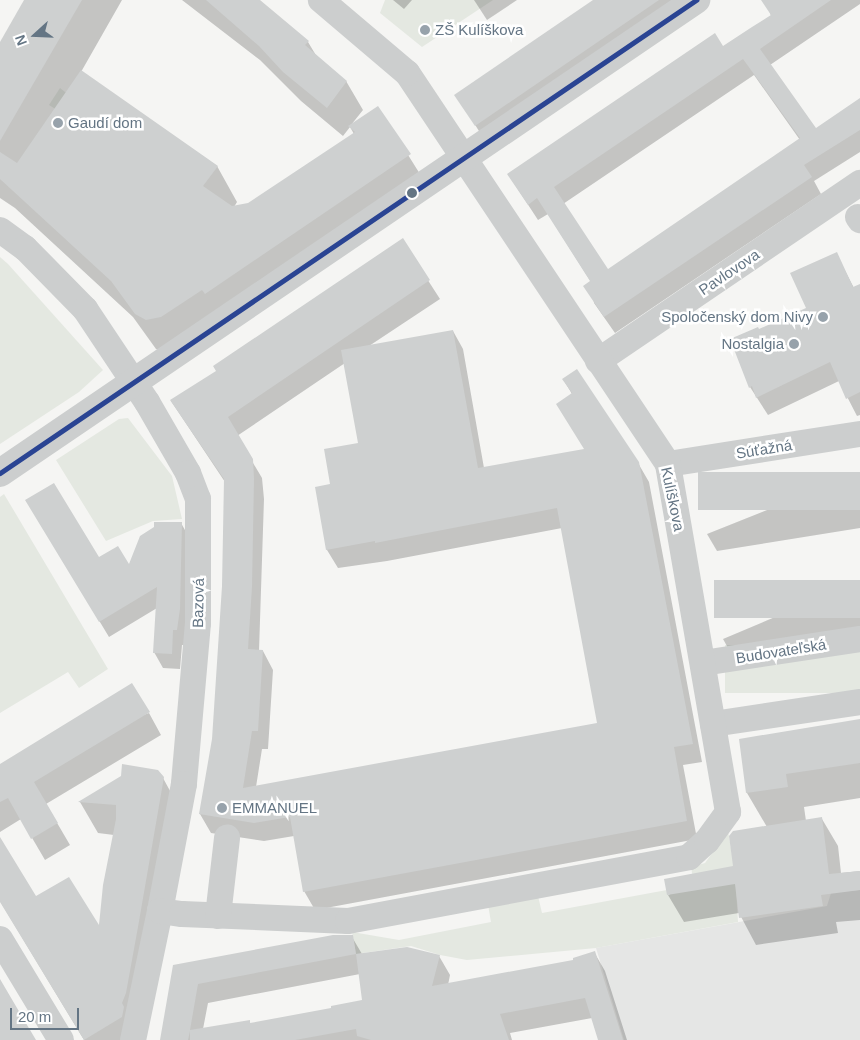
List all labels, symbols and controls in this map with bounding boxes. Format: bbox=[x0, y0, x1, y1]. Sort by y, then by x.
north arrow bbox=[10, 10, 60, 60]
place label: ZŠ Kulíškova bbox=[435, 21, 523, 39]
marker: ZŠ Kulíškova bbox=[419, 24, 431, 36]
text: N bbox=[12, 33, 30, 48]
place label: Gaudí dom bbox=[68, 114, 142, 132]
marker: Gaudí dom bbox=[52, 117, 64, 129]
unlabelled marker bbox=[407, 188, 417, 198]
street label: Pavlovova bbox=[695, 245, 763, 299]
place label: Spoločenský dom Nivy bbox=[661, 308, 813, 326]
marker: Spoločenský dom Nivy bbox=[817, 311, 829, 323]
place label: Nostalgia bbox=[721, 335, 784, 353]
marker: Nostalgia bbox=[788, 338, 800, 350]
street label: Súťažná bbox=[735, 436, 793, 462]
street label: Kulíškova bbox=[657, 465, 689, 533]
street label: Bazová bbox=[189, 578, 207, 628]
street label: Budovateľská bbox=[735, 635, 827, 667]
place label: EMMANUEL bbox=[232, 799, 317, 817]
marker: EMMANUEL bbox=[216, 802, 228, 814]
scale bar bbox=[12, 998, 81, 1030]
text: 20 m bbox=[18, 1008, 51, 1025]

